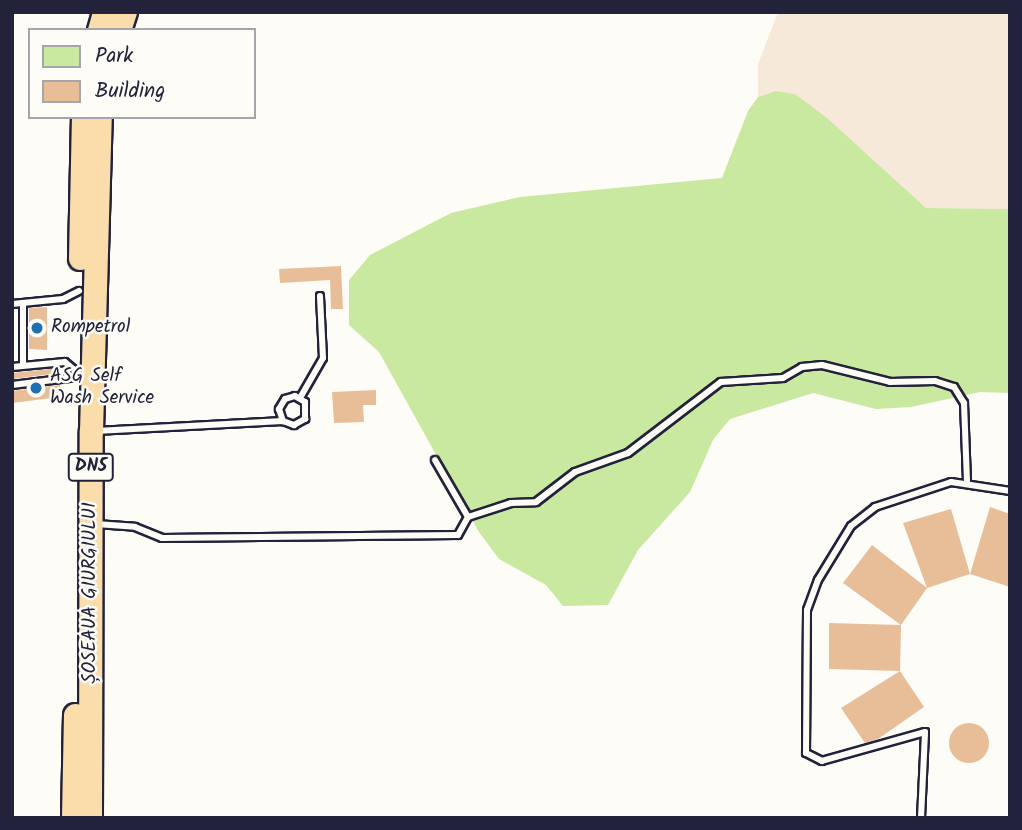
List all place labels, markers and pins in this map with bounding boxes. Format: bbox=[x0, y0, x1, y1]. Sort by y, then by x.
place label: Rompetrol bbox=[51, 317, 130, 339]
marker: Rompetrol bbox=[29, 320, 45, 336]
place label: ASG Self Wash Service bbox=[50, 366, 154, 410]
marker: ASG Self Wash Service bbox=[28, 380, 44, 396]

